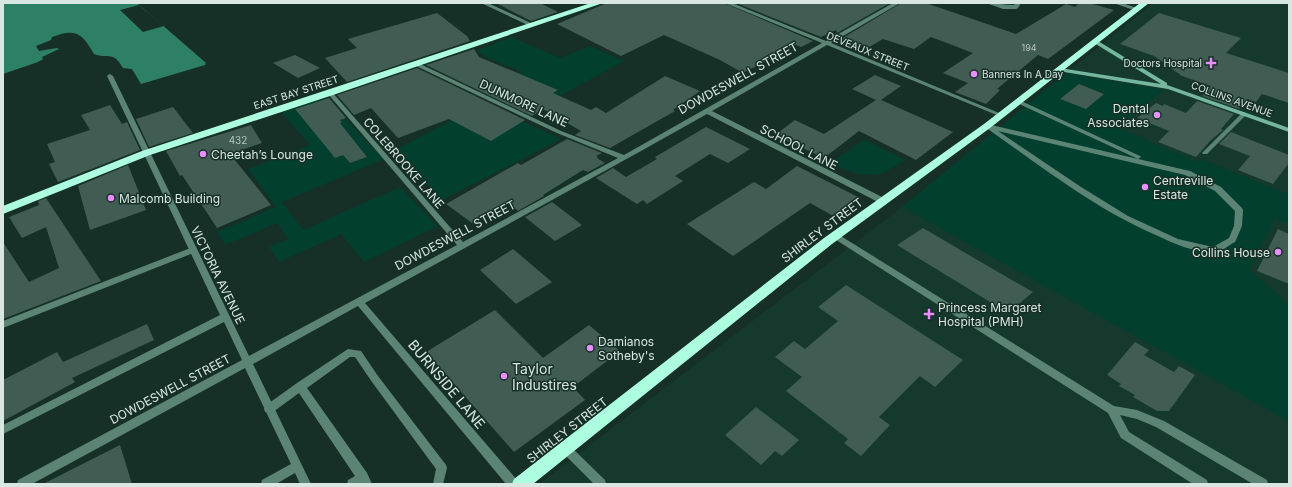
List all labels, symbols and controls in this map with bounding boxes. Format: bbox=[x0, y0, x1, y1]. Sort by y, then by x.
street label: DEVEAUX STREET bbox=[825, 29, 911, 73]
street label: DOWDESWELL STREET bbox=[676, 39, 801, 117]
house number: 194 bbox=[1021, 42, 1037, 53]
place label: Doctors Hospital bbox=[1123, 57, 1202, 69]
marker: Doctors Hospital bbox=[1205, 57, 1217, 69]
place label: Banners In A Day bbox=[982, 68, 1063, 80]
marker: Banners In A Day bbox=[969, 69, 979, 79]
street label: EAST BAY STREET bbox=[252, 73, 340, 111]
street label: DUNMORE LANE bbox=[477, 76, 571, 130]
street label: COLLINS AVENUE bbox=[1190, 79, 1274, 119]
place label: Dental Associates bbox=[1087, 101, 1149, 130]
marker: Dental Associates bbox=[1152, 110, 1162, 120]
street label: COLEBROOKE LANE bbox=[360, 114, 448, 212]
street label: SCHOOL LANE bbox=[758, 121, 840, 173]
house number: 432 bbox=[229, 134, 247, 146]
place label: Cheetah’s Lounge bbox=[211, 147, 313, 162]
marker: Cheetah’s Lounge bbox=[198, 149, 208, 159]
place label: Centreville Estate bbox=[1153, 173, 1213, 202]
marker: Centreville Estate bbox=[1140, 182, 1150, 192]
place label: Malcomb Building bbox=[119, 191, 220, 206]
marker: Malcomb Building bbox=[106, 193, 116, 203]
street label: SHIRLEY STREET bbox=[778, 194, 866, 266]
street label: DOWDESWELL STREET bbox=[392, 197, 518, 273]
street label: VICTORIA AVENUE bbox=[188, 223, 248, 327]
place label: Collins House bbox=[1192, 245, 1270, 260]
marker: Collins House bbox=[1273, 247, 1283, 257]
place label: Princess Margaret Hospital (PMH) bbox=[938, 300, 1042, 329]
marker: Princess Margaret Hospital (PMH) bbox=[923, 308, 935, 320]
place label: Damianos Sotheby's bbox=[598, 334, 655, 363]
street label: BURNSIDE LANE bbox=[405, 336, 489, 432]
marker: Damianos Sotheby's bbox=[585, 343, 595, 353]
street label: DOWDESWELL STREET bbox=[107, 351, 233, 427]
place label: Taylor Industires bbox=[512, 360, 577, 393]
marker: Taylor Industires bbox=[499, 371, 509, 381]
street label: SHIRLEY STREET bbox=[524, 394, 611, 466]

